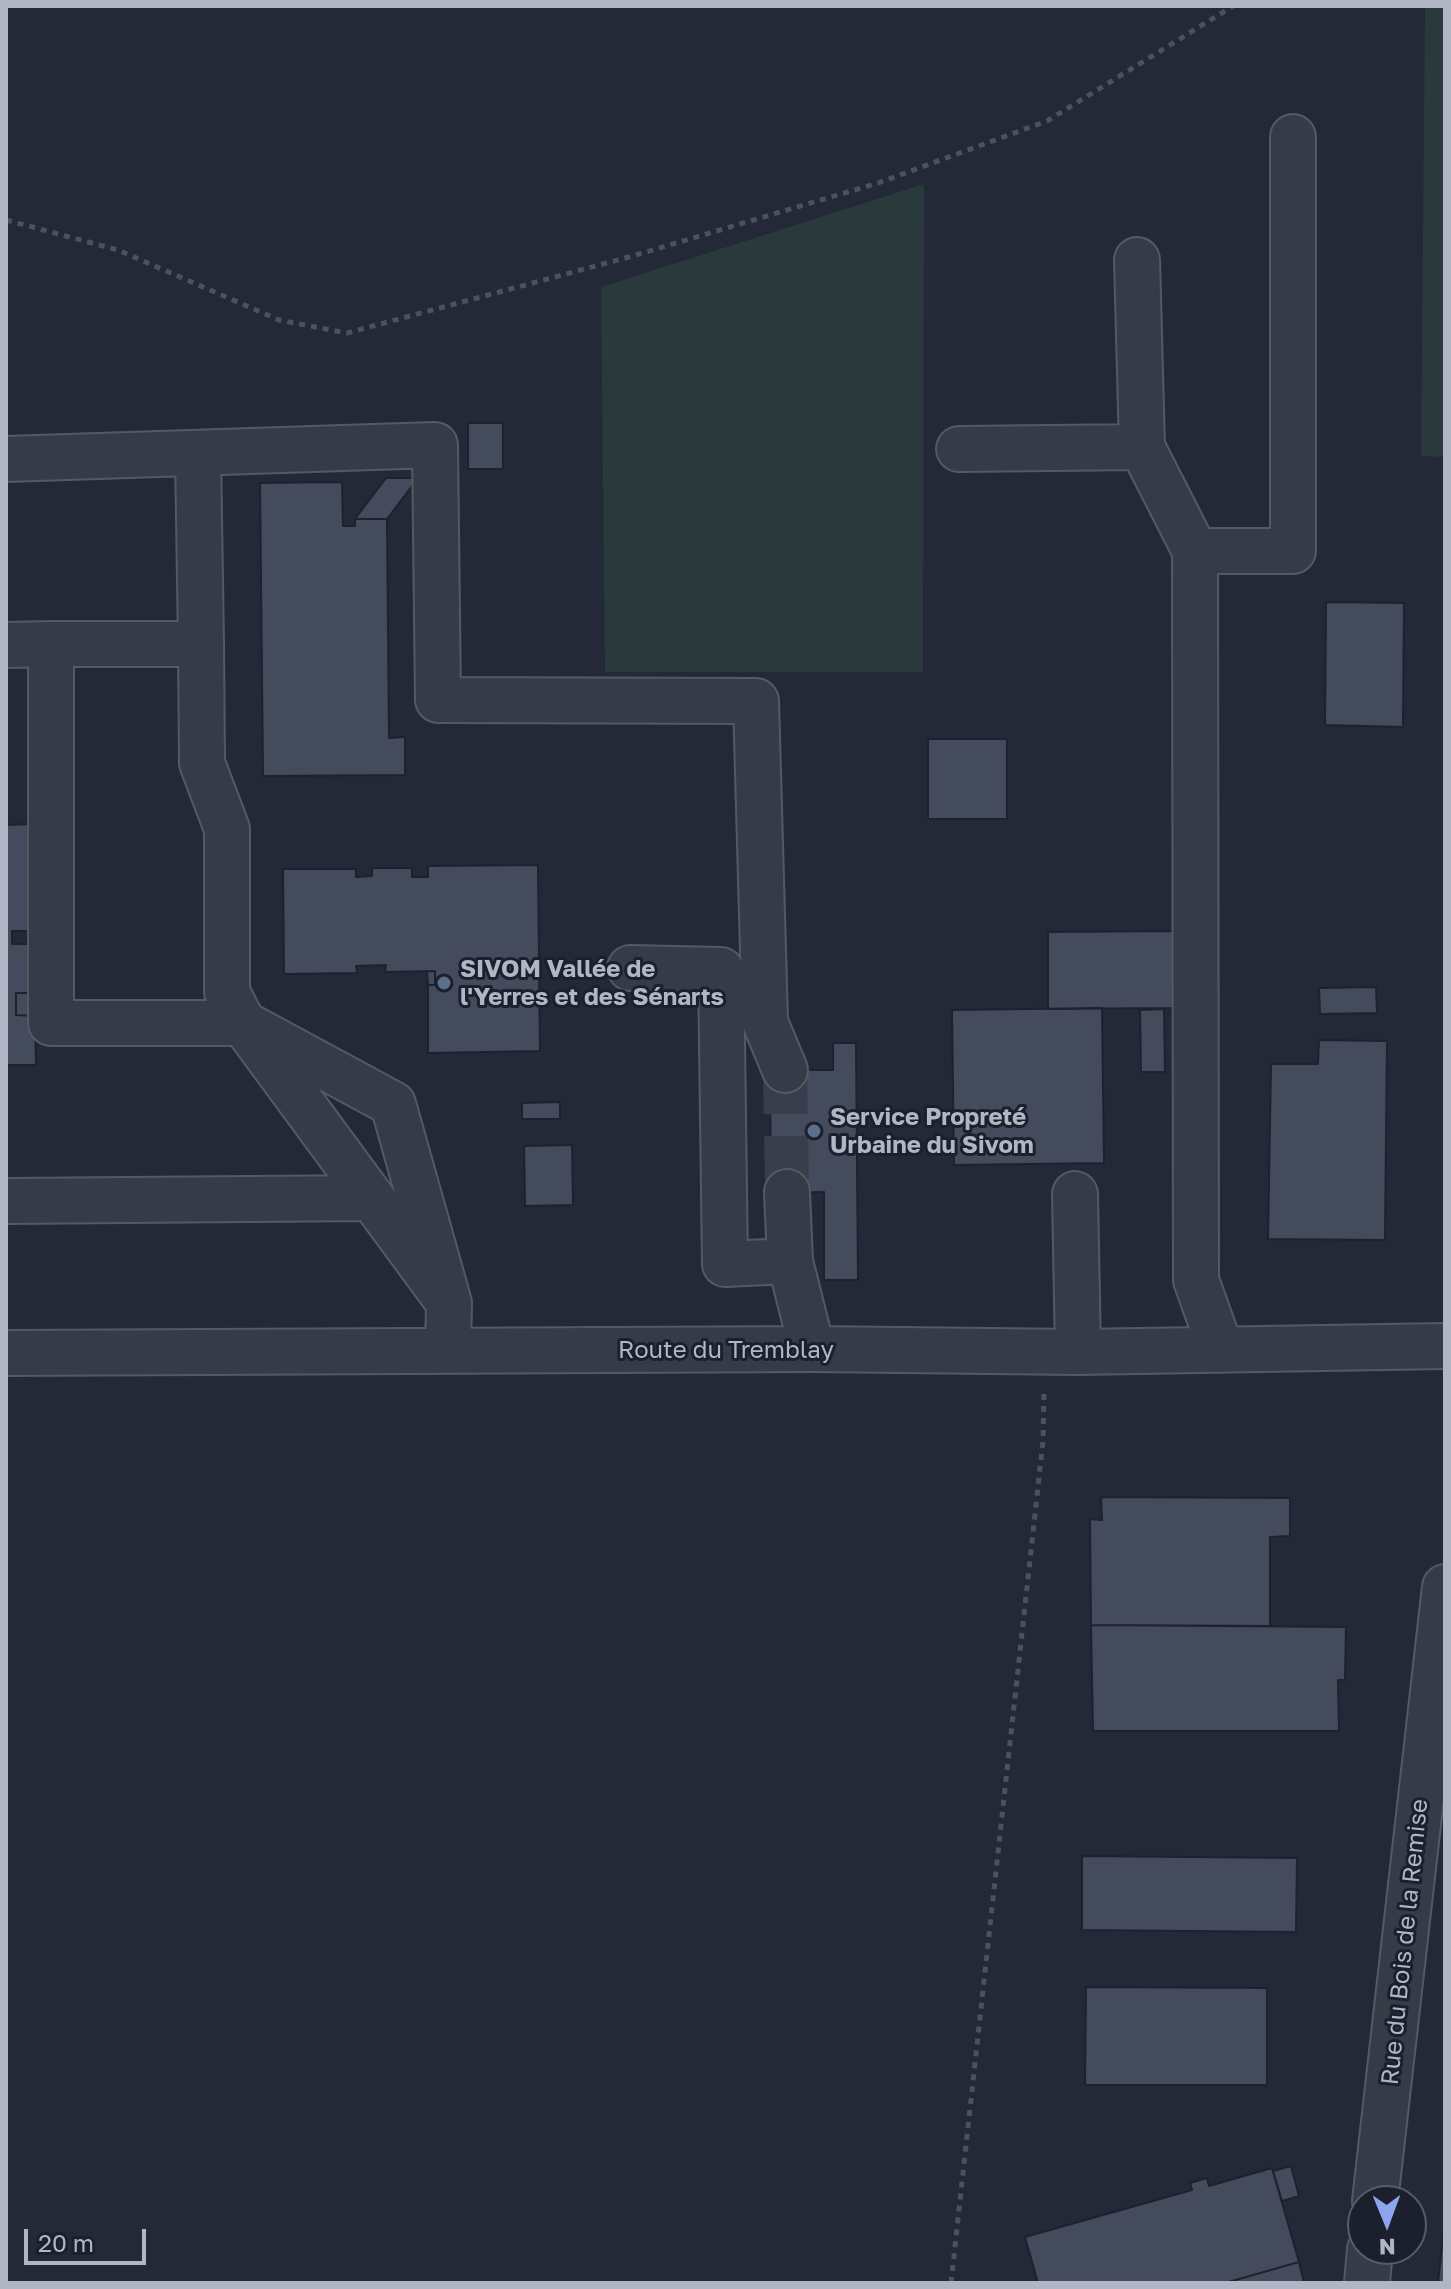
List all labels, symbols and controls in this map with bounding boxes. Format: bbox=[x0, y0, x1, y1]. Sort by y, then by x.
place label: SIVOM Vallée de l'Yerres et des Sénarts bbox=[460, 955, 724, 1011]
marker: SIVOM Vallée de l'Yerres et des Sénarts bbox=[435, 974, 453, 992]
place label: Service Propreté Urbaine du Sivom bbox=[830, 1103, 1034, 1159]
marker: Service Propreté Urbaine du Sivom bbox=[805, 1122, 823, 1140]
street label: Route du Tremblay bbox=[618, 1336, 834, 1364]
street label: Rue du Bois de la Remise bbox=[1376, 1798, 1434, 2086]
north arrow bbox=[1347, 2185, 1427, 2265]
scale bar bbox=[28, 2213, 150, 2263]
text: 20 m bbox=[38, 2228, 94, 2257]
text: N bbox=[1379, 2234, 1396, 2261]

